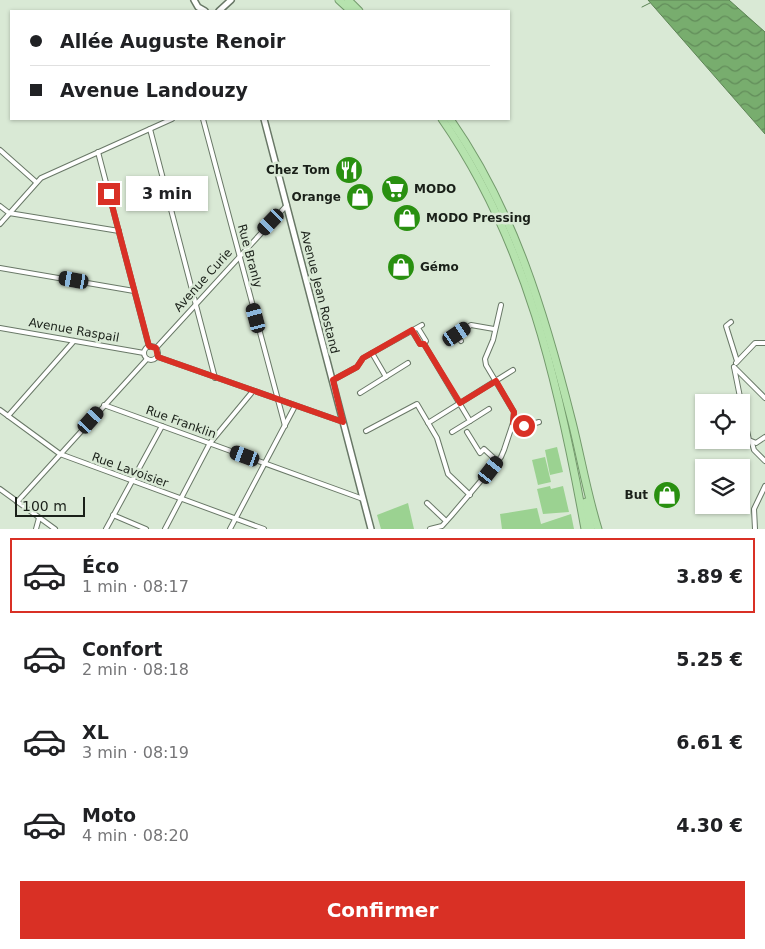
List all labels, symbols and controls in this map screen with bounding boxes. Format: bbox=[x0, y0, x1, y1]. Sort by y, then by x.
text: Allée Auguste Renoir bbox=[60, 30, 285, 52]
text: Avenue Landouzy bbox=[60, 79, 248, 101]
restaurant icon: Chez Tom bbox=[334, 155, 364, 185]
place label: Chez Tom bbox=[266, 163, 330, 177]
supermarket icon: MODO bbox=[380, 174, 410, 204]
callout: 3 min bbox=[126, 176, 209, 212]
shop icon: Orange bbox=[345, 182, 375, 212]
place label: MODO bbox=[414, 182, 456, 196]
route end bbox=[98, 183, 120, 205]
text: 3 min bbox=[142, 184, 192, 203]
place label: Orange bbox=[292, 190, 341, 204]
shop icon: MODO Pressing bbox=[392, 203, 422, 233]
car bbox=[255, 206, 286, 238]
place label: MODO Pressing bbox=[426, 211, 531, 225]
street label: Rue Branly bbox=[235, 223, 265, 289]
street label: Avenue Jean Rostand bbox=[298, 229, 342, 355]
street label: Avenue Curie bbox=[171, 246, 235, 314]
shop icon: Gémo bbox=[386, 252, 416, 282]
place label: Gémo bbox=[420, 260, 459, 274]
car bbox=[57, 270, 90, 290]
car bbox=[244, 302, 267, 334]
street label: Avenue Raspail bbox=[28, 315, 120, 345]
car bbox=[440, 319, 473, 349]
map controls bbox=[695, 394, 750, 514]
button: locate bbox=[695, 394, 750, 449]
street label: Rue Franklin bbox=[144, 403, 218, 441]
car bbox=[75, 404, 106, 436]
route start bbox=[513, 415, 535, 437]
car bbox=[228, 444, 261, 468]
street label: Rue Lavoisier bbox=[90, 450, 170, 490]
car bbox=[475, 454, 506, 486]
button: layers bbox=[695, 459, 750, 514]
shop icon: But bbox=[652, 480, 682, 510]
place label: But bbox=[625, 488, 648, 502]
scale bar bbox=[15, 494, 85, 517]
text: 100 m bbox=[22, 498, 67, 514]
icon: car bbox=[22, 553, 67, 598]
text: Éco bbox=[82, 555, 119, 577]
text: 3.89 € bbox=[676, 565, 743, 587]
text: 1 min · 08:17 bbox=[82, 577, 189, 596]
icon: car bbox=[22, 636, 67, 681]
text: Confort bbox=[82, 638, 162, 660]
text: 5.25 € bbox=[676, 648, 743, 670]
text: 2 min · 08:18 bbox=[82, 660, 189, 679]
icon: car bbox=[22, 719, 67, 764]
text: XL bbox=[82, 721, 109, 743]
text: 6.61 € bbox=[676, 731, 743, 753]
text: 3 min · 08:19 bbox=[82, 743, 189, 762]
icon: car bbox=[22, 802, 67, 847]
text: Moto bbox=[82, 804, 136, 826]
text: 4.30 € bbox=[676, 814, 743, 836]
text: 4 min · 08:20 bbox=[82, 826, 189, 845]
button: Confirmer bbox=[20, 881, 745, 939]

